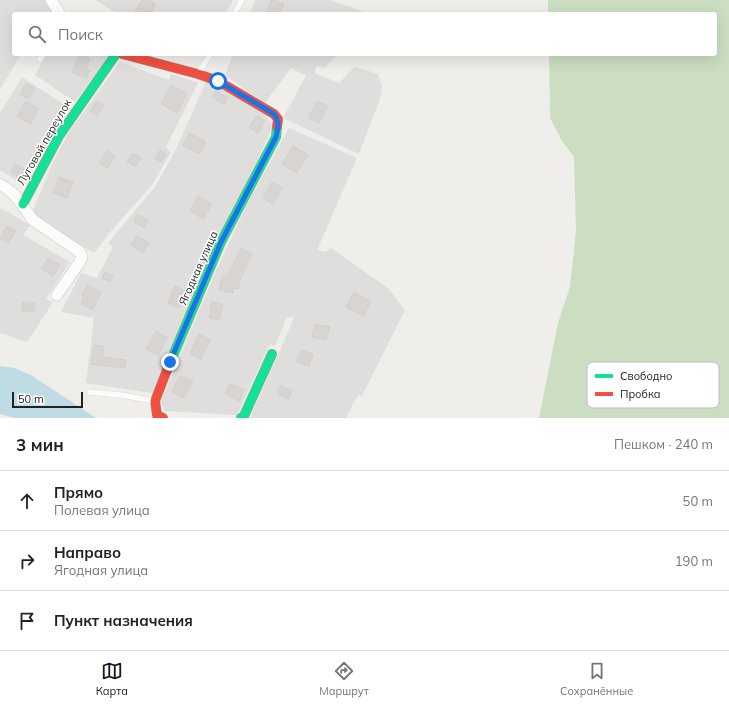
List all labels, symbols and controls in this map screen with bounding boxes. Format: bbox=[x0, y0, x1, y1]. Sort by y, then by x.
search box bbox=[12, 12, 717, 56]
icon: search bbox=[26, 23, 48, 45]
text: Поиск bbox=[58, 25, 103, 44]
route start bbox=[209, 72, 227, 90]
street label: Луговой переулок bbox=[14, 96, 74, 188]
street label: Ягодная улица bbox=[175, 229, 221, 307]
route end bbox=[161, 353, 179, 371]
legend bbox=[587, 362, 719, 408]
text: Свободно bbox=[620, 369, 673, 383]
text: Пробка bbox=[620, 387, 661, 401]
scale bar bbox=[12, 390, 83, 409]
text: 50 m bbox=[18, 392, 44, 406]
text: 3 мин bbox=[16, 434, 64, 455]
text: Пешком · 240 m bbox=[614, 436, 713, 452]
text: Прямо bbox=[54, 483, 103, 502]
icon: ahead bbox=[16, 490, 38, 512]
text: 50 m bbox=[683, 493, 713, 509]
text: Полевая улица bbox=[54, 502, 150, 518]
text: Направо bbox=[54, 543, 121, 562]
icon: right bbox=[16, 550, 38, 572]
text: 190 m bbox=[675, 553, 713, 569]
text: Ягодная улица bbox=[54, 562, 148, 578]
icon: arrive bbox=[16, 610, 38, 632]
text: Пункт назначения bbox=[54, 611, 193, 630]
tab: Карта bbox=[96, 660, 128, 698]
tab: Маршрут bbox=[319, 660, 369, 698]
tab: Сохранённые bbox=[560, 660, 633, 698]

